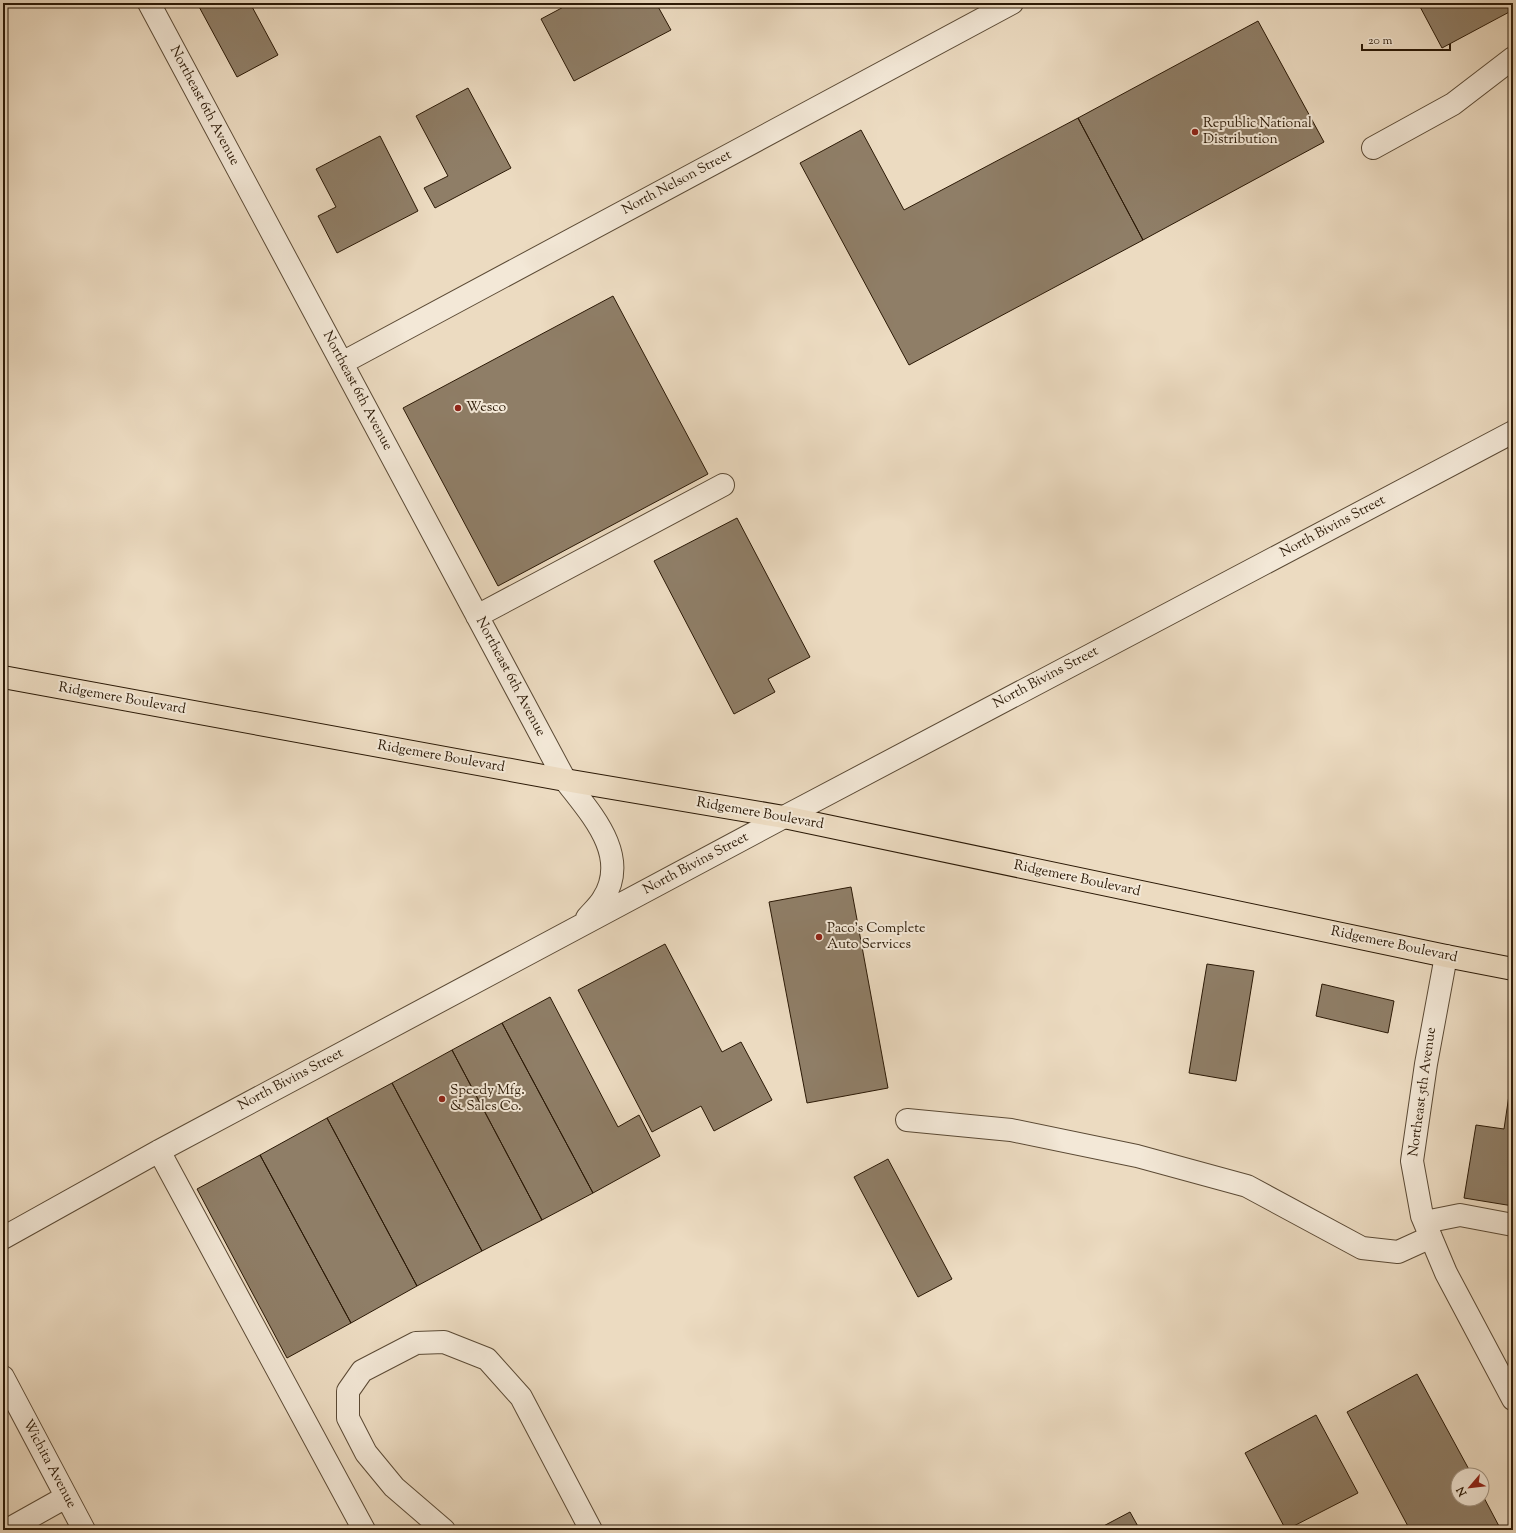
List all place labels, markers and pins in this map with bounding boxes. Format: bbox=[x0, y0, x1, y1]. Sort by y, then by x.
place label: Republic National Distribution bbox=[1203, 114, 1312, 150]
marker: Republic National Distribution bbox=[1190, 127, 1200, 137]
place label: Wesco bbox=[466, 398, 507, 418]
marker: Wesco bbox=[453, 403, 463, 413]
place label: Paco's Complete Auto Services bbox=[827, 919, 926, 955]
marker: Paco's Complete Auto Services bbox=[814, 932, 824, 942]
place label: Speedy Mfg. & Sales Co. bbox=[450, 1081, 525, 1117]
marker: Speedy Mfg. & Sales Co. bbox=[437, 1094, 447, 1104]

